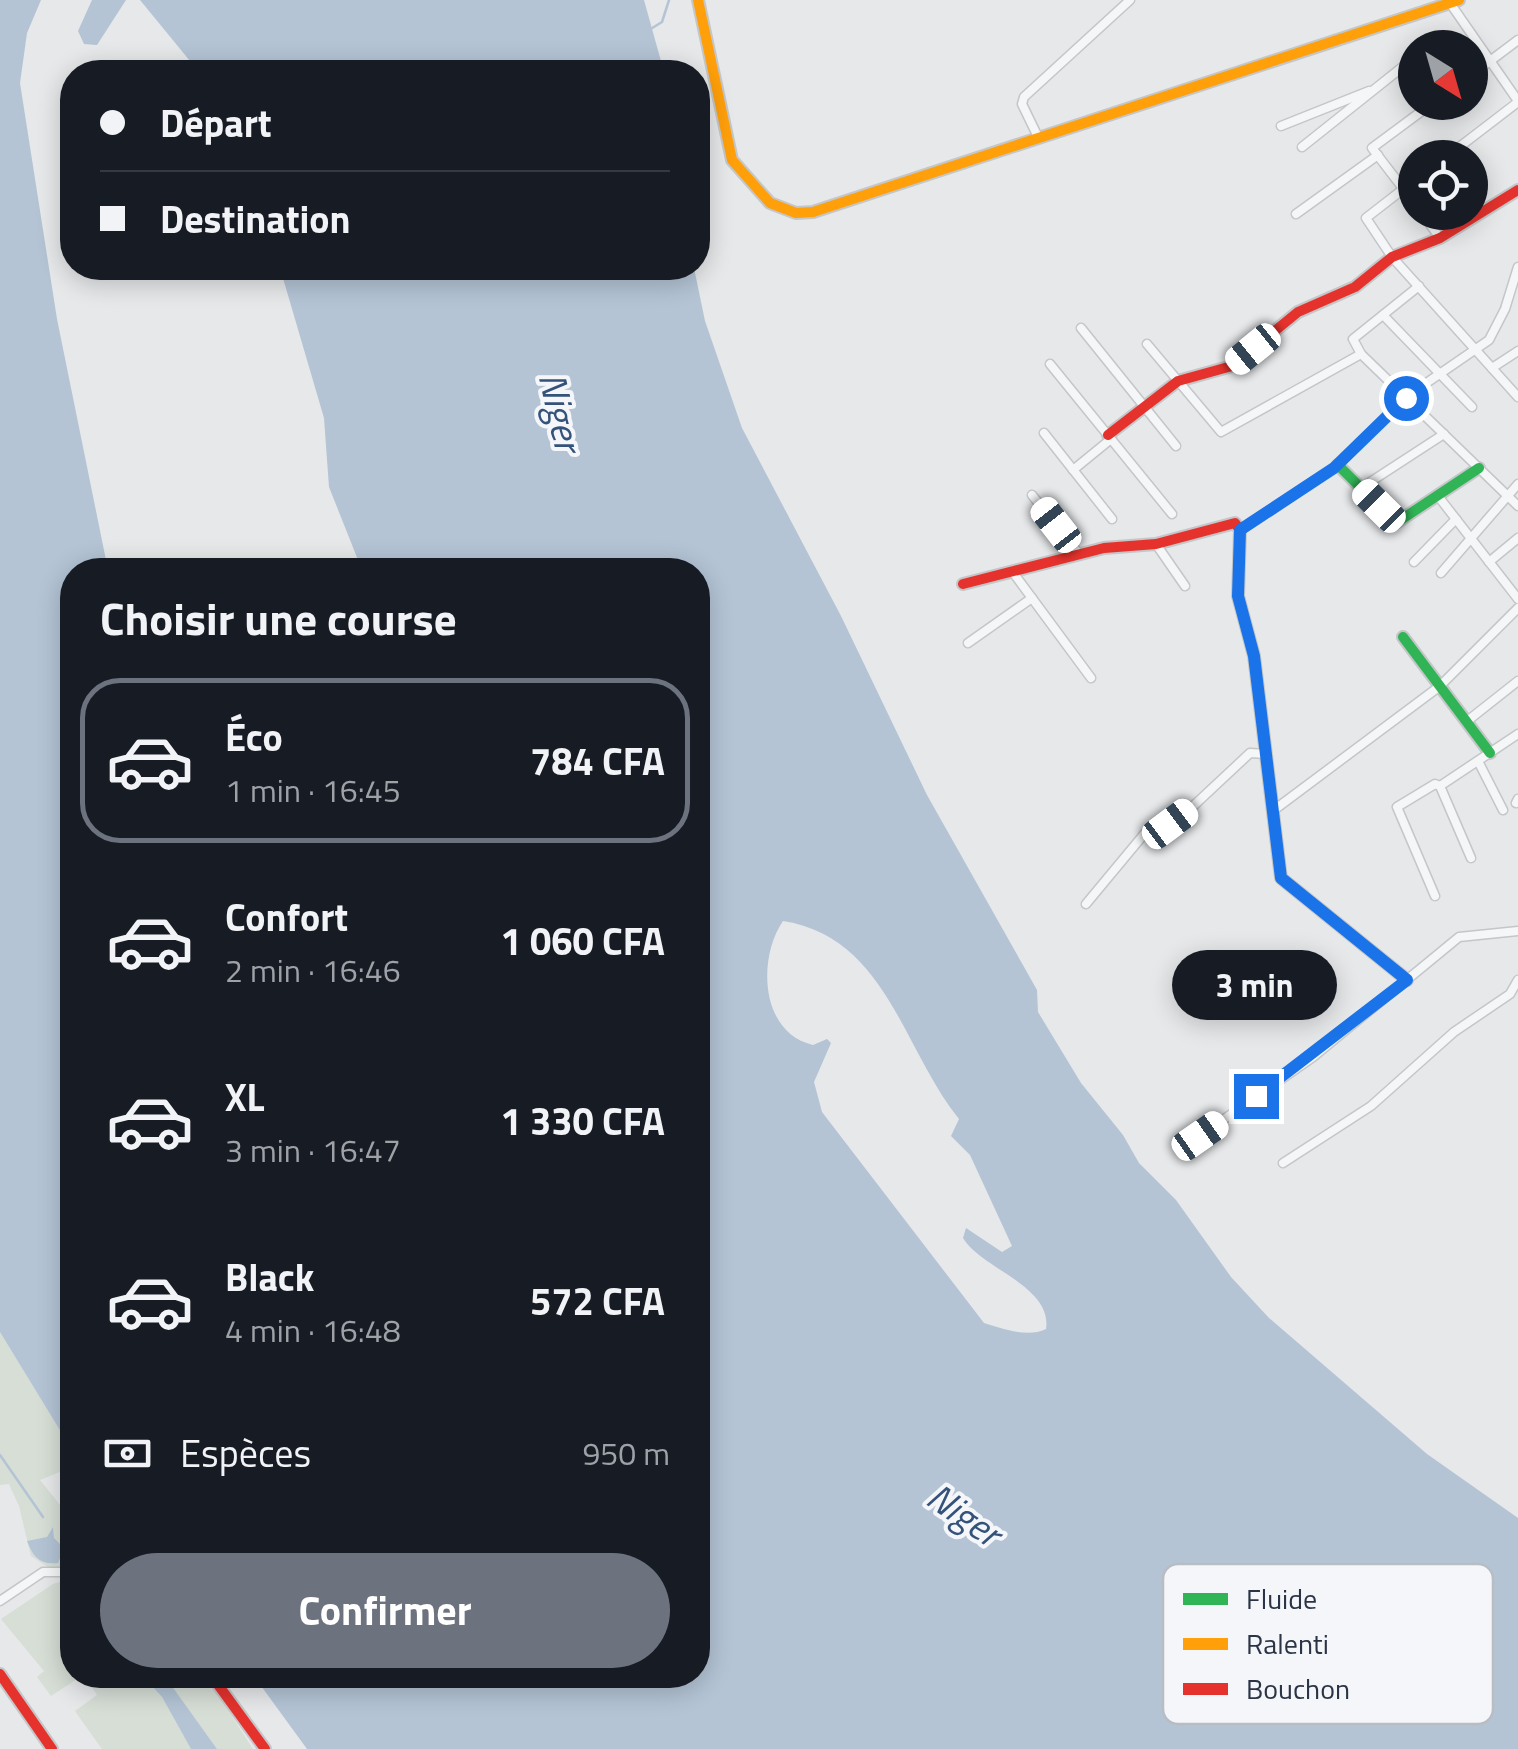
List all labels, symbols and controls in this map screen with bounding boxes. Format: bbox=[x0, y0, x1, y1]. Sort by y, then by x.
north arrow bbox=[1398, 30, 1488, 120]
map controls bbox=[1398, 30, 1488, 230]
text: Départ bbox=[160, 94, 272, 152]
button: locate bbox=[1398, 140, 1488, 230]
text: Destination bbox=[160, 190, 351, 248]
car bbox=[1220, 318, 1286, 380]
water label: Niger bbox=[524, 367, 599, 461]
route start bbox=[1384, 376, 1429, 421]
car bbox=[1347, 474, 1411, 538]
car bbox=[1026, 492, 1086, 558]
text: Choisir une course bbox=[100, 584, 457, 652]
text: Éco bbox=[225, 708, 283, 766]
icon: car bbox=[105, 716, 195, 806]
text: 784 CFA bbox=[530, 732, 665, 790]
text: 1 min · 16:45 bbox=[225, 766, 401, 814]
car bbox=[1137, 794, 1203, 854]
text: Confort bbox=[225, 888, 348, 946]
icon: car bbox=[105, 896, 195, 986]
text: 1 060 CFA bbox=[500, 912, 665, 970]
text: 2 min · 16:46 bbox=[225, 946, 401, 994]
callout: 3 min bbox=[1174, 951, 1338, 1021]
text: 3 min bbox=[1216, 961, 1293, 1009]
text: XL bbox=[225, 1068, 265, 1126]
route end bbox=[1234, 1074, 1279, 1119]
icon: car bbox=[105, 1076, 195, 1166]
text: 1 330 CFA bbox=[500, 1092, 665, 1150]
car bbox=[1167, 1107, 1233, 1165]
text: 3 min · 16:47 bbox=[225, 1126, 401, 1174]
text: Black bbox=[225, 1248, 314, 1306]
icon: car bbox=[105, 1256, 195, 1346]
text: 572 CFA bbox=[530, 1272, 665, 1330]
text: 4 min · 16:48 bbox=[225, 1306, 401, 1354]
text: Espèces bbox=[180, 1424, 311, 1482]
icon: cash bbox=[100, 1426, 155, 1481]
text: 950 m bbox=[582, 1429, 670, 1477]
water label: Niger bbox=[916, 1468, 1017, 1563]
button: Confirmer bbox=[100, 1553, 670, 1668]
legend bbox=[1163, 1564, 1493, 1724]
text: Fluide bbox=[1246, 1577, 1317, 1620]
text: Ralenti bbox=[1246, 1622, 1329, 1665]
text: Bouchon bbox=[1246, 1667, 1350, 1710]

